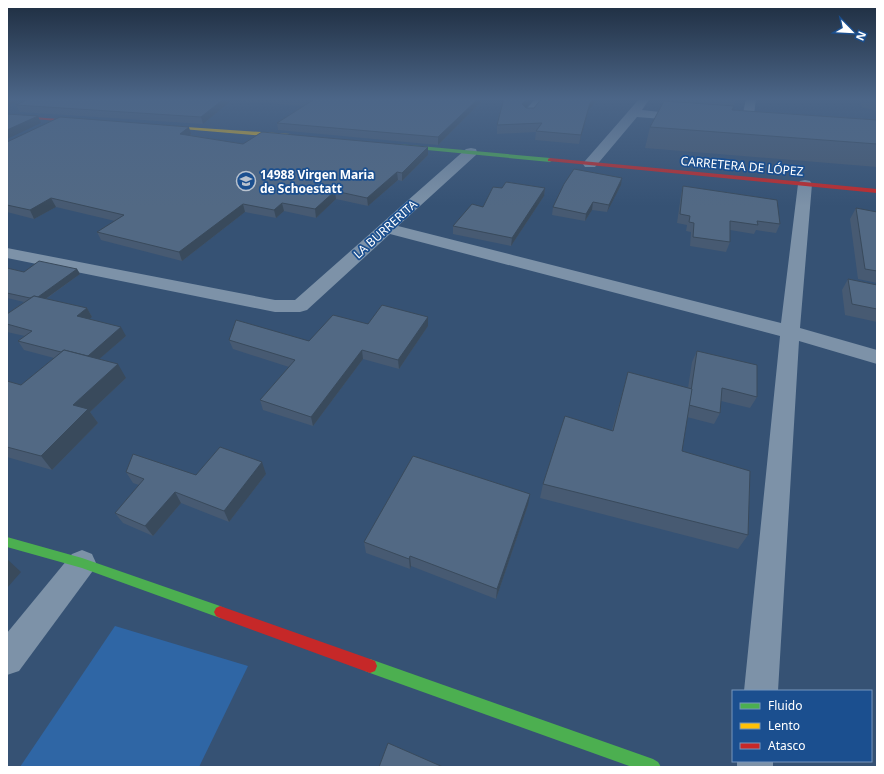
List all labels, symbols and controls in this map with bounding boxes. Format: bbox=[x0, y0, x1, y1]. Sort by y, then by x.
north arrow bbox=[832, 12, 872, 52]
text: N bbox=[853, 29, 870, 43]
street label: CARRETERA DE LÓPEZ bbox=[680, 152, 804, 180]
place label: 14988 Virgen Maria de Schoestatt bbox=[260, 166, 374, 197]
school or university icon: 14988 Virgen Maria de Schoestatt bbox=[235, 170, 257, 192]
street label: LA BURRERITA bbox=[349, 196, 421, 262]
legend bbox=[732, 690, 872, 762]
text: Fluido bbox=[768, 697, 802, 714]
text: Lento bbox=[768, 717, 800, 734]
text: Atasco bbox=[768, 737, 806, 754]

